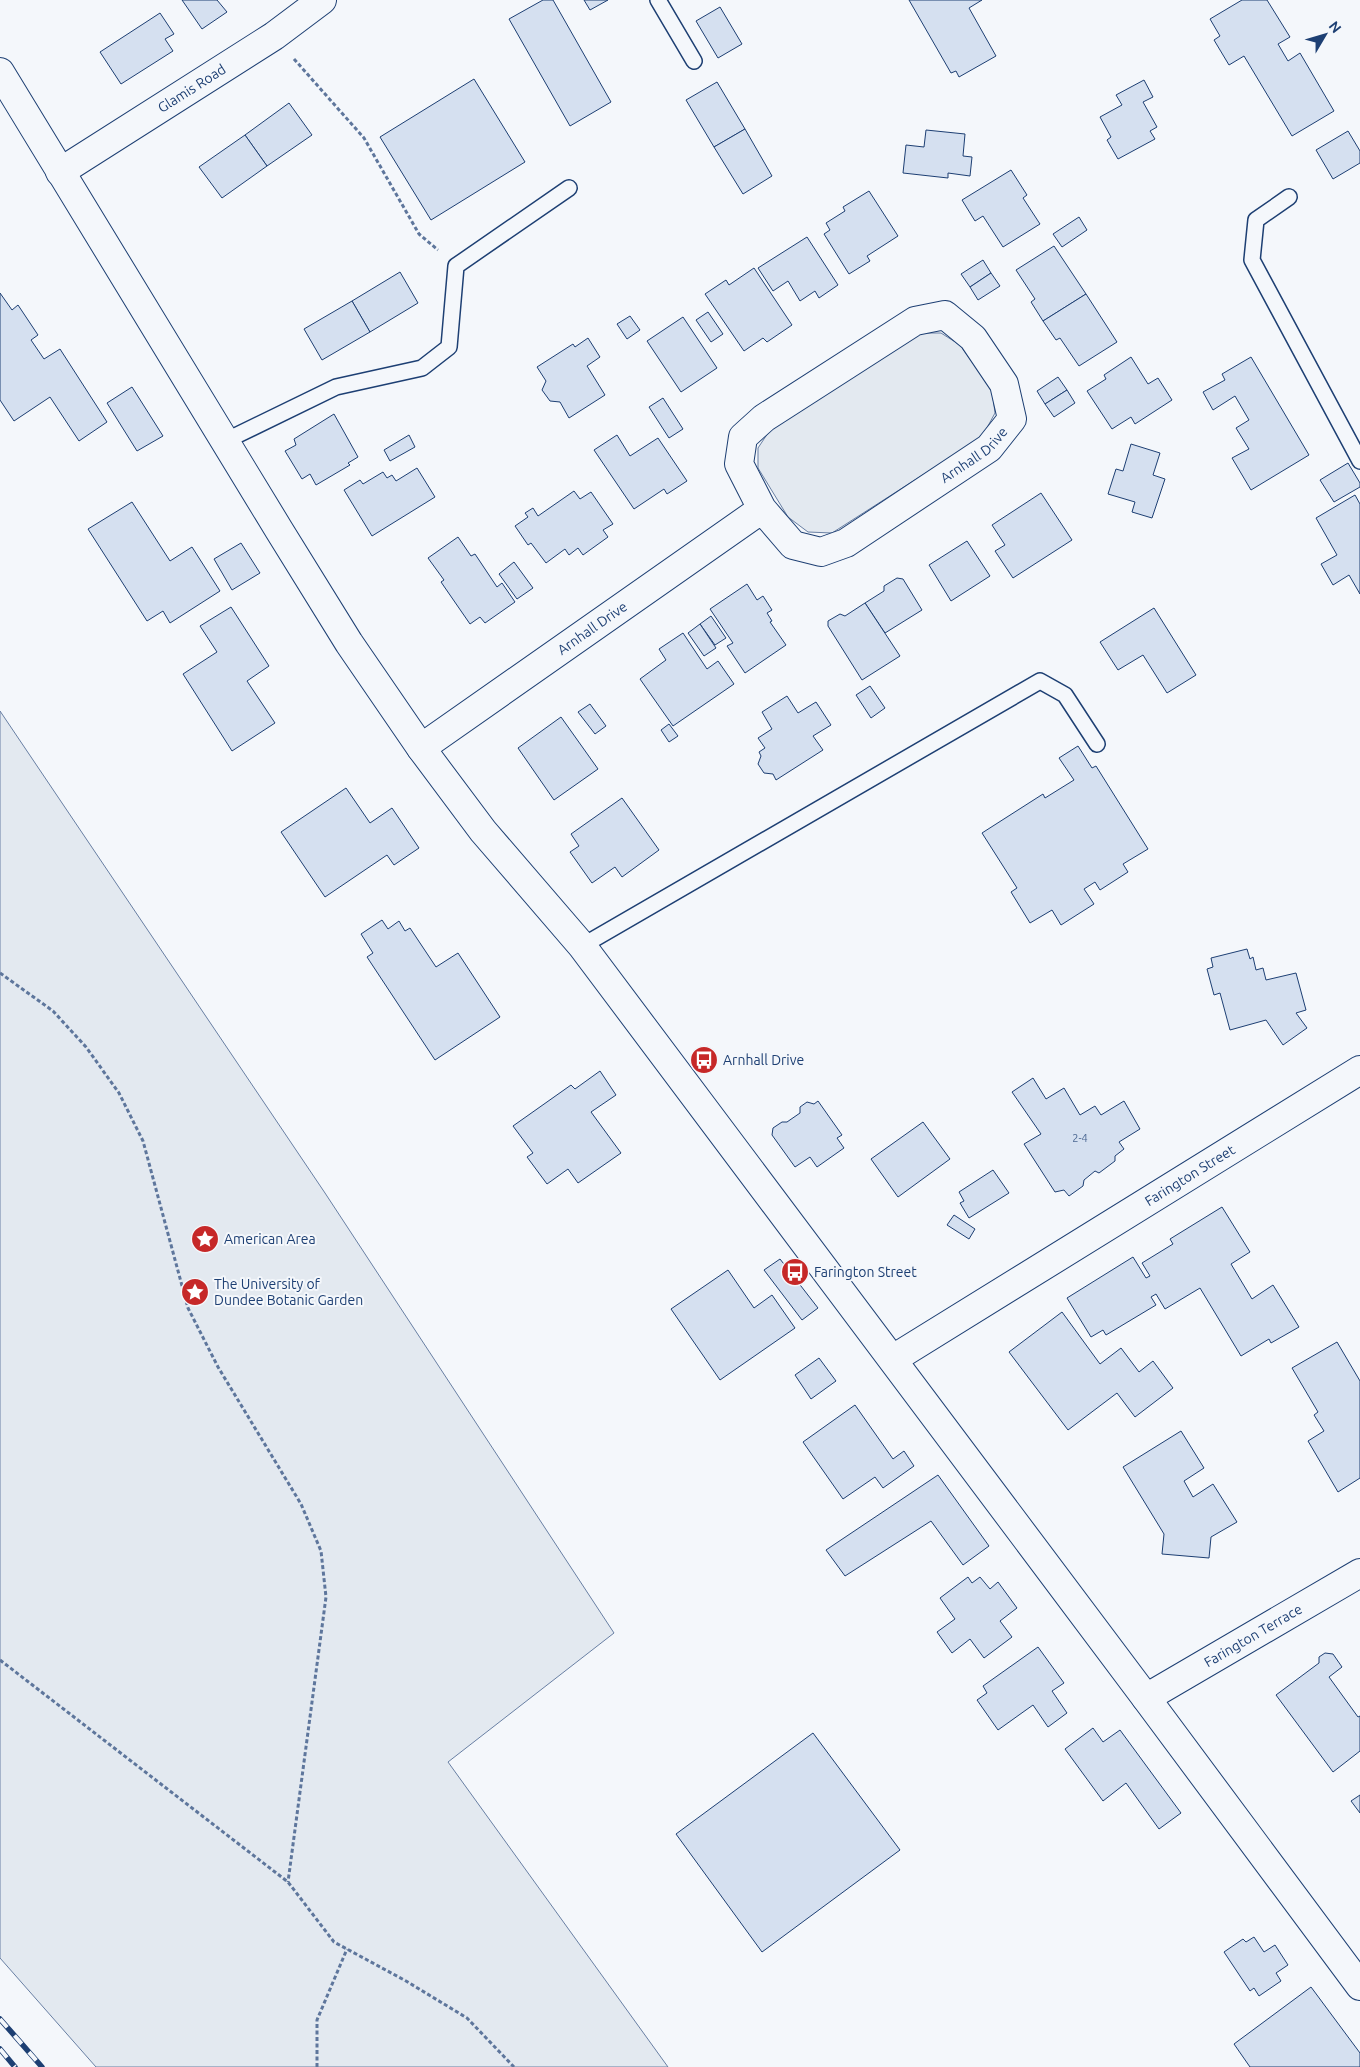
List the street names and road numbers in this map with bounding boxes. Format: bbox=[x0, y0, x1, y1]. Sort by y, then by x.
street label: Glamis Road bbox=[155, 61, 229, 116]
street label: Arnhall Drive bbox=[937, 424, 1011, 486]
street label: Arnhall Drive bbox=[554, 598, 630, 658]
street label: Farington Street bbox=[1142, 1141, 1238, 1209]
street label: Farington Terrace bbox=[1201, 1601, 1305, 1670]

